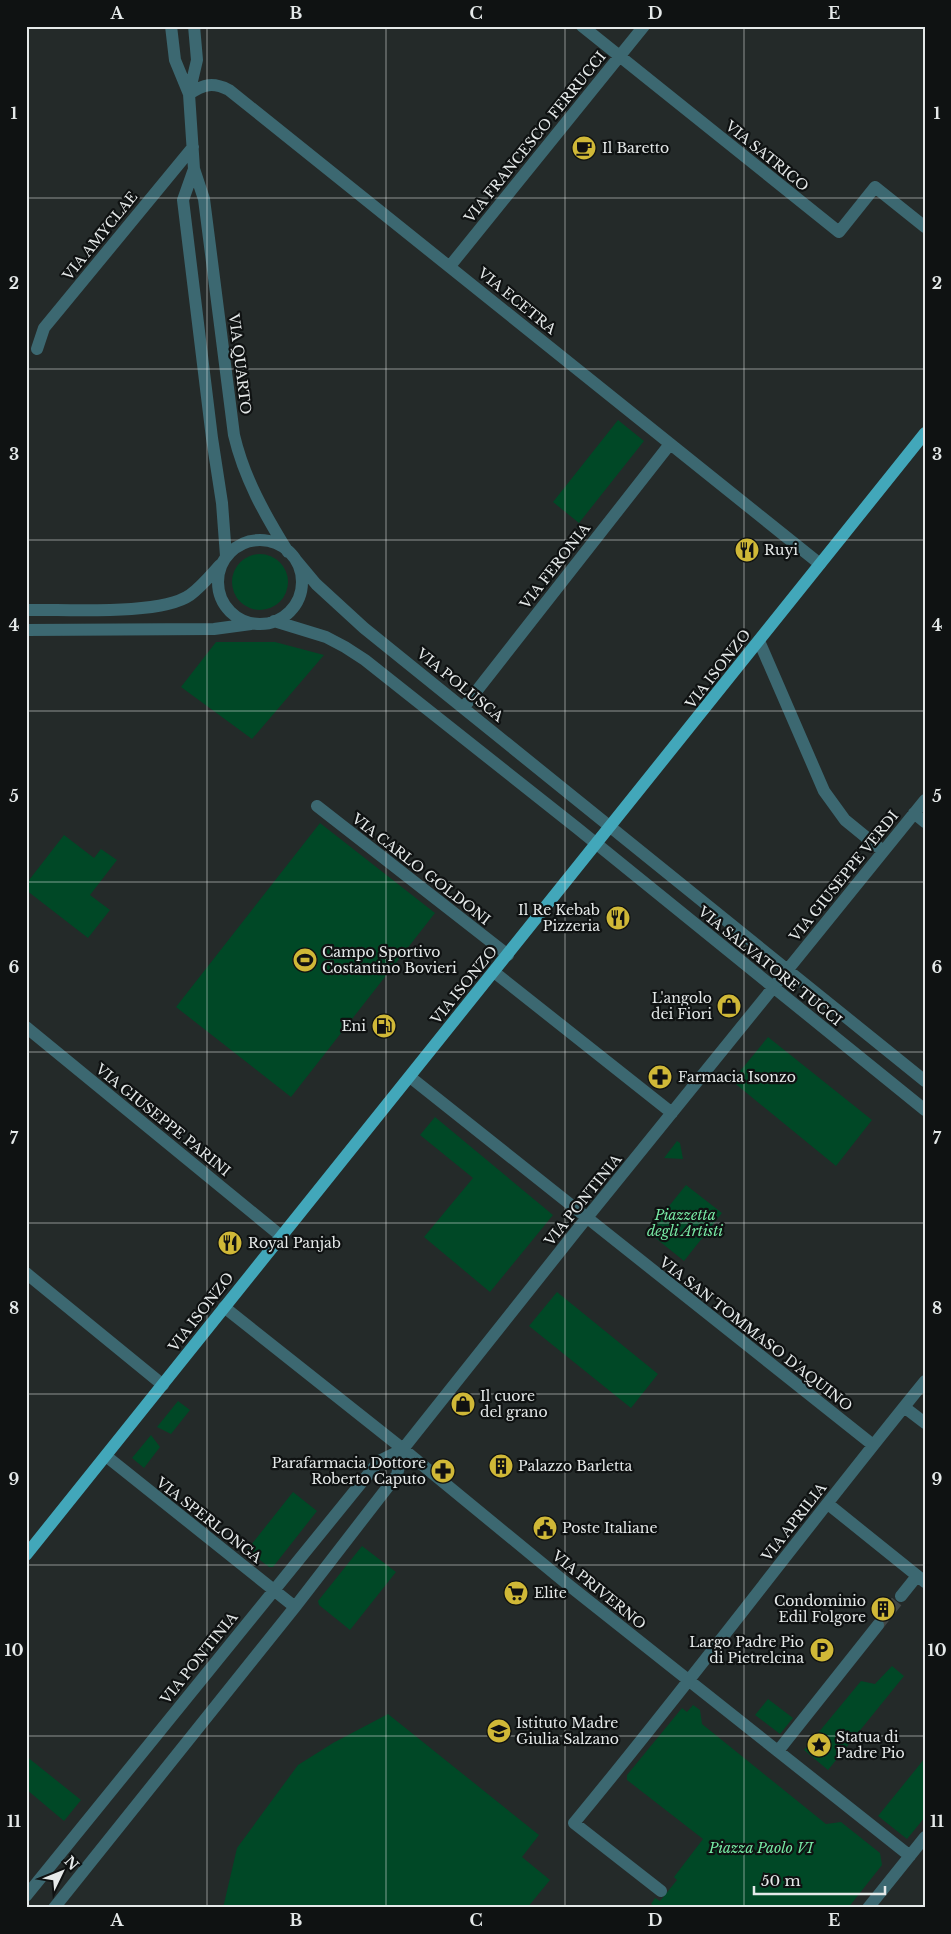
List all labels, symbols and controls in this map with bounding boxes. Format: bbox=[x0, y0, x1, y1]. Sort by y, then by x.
text: A bbox=[110, 3, 125, 23]
text: B bbox=[290, 3, 303, 23]
text: C bbox=[469, 3, 483, 23]
text: D bbox=[648, 3, 662, 23]
text: E bbox=[828, 3, 840, 23]
street label: VIA FRANCESCO FERRUCCI bbox=[460, 48, 610, 227]
text: 1 bbox=[11, 103, 18, 123]
text: 1 bbox=[934, 103, 941, 123]
street label: VIA SATRICO bbox=[721, 116, 812, 195]
cafe icon: Il Baretto bbox=[571, 135, 597, 161]
place label: Il Baretto bbox=[602, 139, 669, 157]
street label: VIA AMYCLAE bbox=[58, 188, 141, 285]
street label: VIA ECETRA bbox=[473, 263, 560, 338]
text: 2 bbox=[9, 273, 19, 293]
text: 2 bbox=[932, 273, 942, 293]
street label: VIA QUARTO bbox=[225, 312, 255, 415]
text: 3 bbox=[9, 444, 19, 464]
text: 3 bbox=[932, 444, 942, 464]
street label: VIA FERONIA bbox=[515, 519, 594, 613]
restaurant icon: Ruyi bbox=[734, 537, 760, 563]
place label: Ruyi bbox=[764, 541, 798, 559]
text: 4 bbox=[9, 615, 19, 635]
text: 4 bbox=[932, 615, 942, 635]
street label: VIA ISONZO bbox=[681, 626, 755, 713]
street label: VIA POLUSCA bbox=[412, 644, 507, 726]
text: 5 bbox=[9, 786, 19, 806]
text: 5 bbox=[932, 786, 942, 806]
street label: VIA GIUSEPPE VERDI bbox=[785, 807, 902, 946]
street label: VIA CARLO GOLDONI bbox=[347, 809, 494, 929]
place label: Il Re Kebab Pizzeria bbox=[518, 901, 600, 935]
street label: VIA SALVATORE TUCCI bbox=[694, 902, 846, 1030]
restaurant icon: Il Re Kebab Pizzeria bbox=[605, 905, 631, 931]
street label: VIA ISONZO bbox=[426, 942, 501, 1029]
place label: Campo Sportivo Costantino Bovieri bbox=[322, 943, 457, 977]
sports icon: Campo Sportivo Costantino Bovieri bbox=[292, 947, 318, 973]
text: 6 bbox=[9, 957, 20, 977]
text: 6 bbox=[932, 957, 943, 977]
place label: L'angolo dei Fiori bbox=[651, 989, 712, 1023]
shop icon: L'angolo dei Fiori bbox=[716, 993, 742, 1019]
fuel station icon: Eni bbox=[371, 1013, 397, 1039]
place label: Eni bbox=[341, 1017, 366, 1035]
street label: VIA GIUSEPPE PARINI bbox=[91, 1059, 234, 1180]
pharmacy icon: Farmacia Isonzo bbox=[647, 1064, 673, 1090]
place label: Farmacia Isonzo bbox=[678, 1068, 796, 1086]
text: 7 bbox=[10, 1128, 19, 1148]
text: 7 bbox=[933, 1128, 942, 1148]
street label: VIA PONTINIA bbox=[540, 1150, 626, 1250]
park label: Piazzetta degli Artisti bbox=[647, 1206, 723, 1240]
restaurant icon: Royal Panjab bbox=[217, 1230, 243, 1256]
place label: Royal Panjab bbox=[248, 1234, 341, 1252]
street label: VIA SAN TOMMASO D'AQUINO bbox=[655, 1252, 856, 1415]
street label: VIA ISONZO bbox=[164, 1269, 238, 1356]
text: 8 bbox=[9, 1298, 19, 1318]
text: 8 bbox=[932, 1298, 942, 1318]
place label: Il cuore del grano bbox=[480, 1387, 548, 1421]
shop icon: Il cuore del grano bbox=[450, 1391, 476, 1417]
building icon: Palazzo Barletta bbox=[488, 1453, 514, 1479]
place label: Parafarmacia Dottore Roberto Caputo bbox=[272, 1454, 426, 1488]
place label: Palazzo Barletta bbox=[518, 1457, 633, 1475]
pharmacy icon: Parafarmacia Dottore Roberto Caputo bbox=[430, 1458, 456, 1484]
text: 9 bbox=[9, 1469, 20, 1489]
text: 9 bbox=[932, 1469, 943, 1489]
street label: VIA SPERLONGA bbox=[152, 1472, 266, 1567]
street label: VIA APRILIA bbox=[757, 1479, 830, 1566]
public building icon: Poste Italiane bbox=[532, 1515, 558, 1541]
place label: Poste Italiane bbox=[562, 1519, 657, 1537]
street label: VIA PRIVERNO bbox=[548, 1546, 649, 1633]
supermarket icon: Elite bbox=[503, 1580, 529, 1606]
place label: Elite bbox=[534, 1584, 567, 1602]
place label: Condominio Edil Folgore bbox=[774, 1592, 866, 1626]
building icon: Condominio Edil Folgore bbox=[870, 1596, 896, 1622]
street label: VIA PONTINIA bbox=[156, 1608, 242, 1708]
place label: Largo Padre Pio di Pietrelcina bbox=[689, 1633, 804, 1667]
parking icon: Largo Padre Pio di Pietrelcina bbox=[809, 1637, 835, 1663]
text: 10 bbox=[4, 1640, 24, 1660]
text: 10 bbox=[927, 1640, 947, 1660]
place label: Istituto Madre Giulia Salzano bbox=[516, 1714, 619, 1748]
school or university icon: Istituto Madre Giulia Salzano bbox=[486, 1718, 512, 1744]
place label: Statua di Padre Pio bbox=[836, 1728, 905, 1762]
place icon: Statua di Padre Pio bbox=[806, 1732, 832, 1758]
text: 11 bbox=[7, 1811, 21, 1831]
text: 11 bbox=[930, 1811, 944, 1831]
park label: Piazza Paolo VI bbox=[708, 1839, 814, 1857]
north arrow bbox=[38, 1846, 88, 1896]
text: N bbox=[60, 1852, 83, 1874]
scale bar bbox=[754, 1864, 885, 1896]
text: 50 m bbox=[761, 1871, 801, 1890]
text: A bbox=[110, 1910, 125, 1930]
text: B bbox=[290, 1910, 303, 1930]
text: C bbox=[469, 1910, 483, 1930]
text: D bbox=[648, 1910, 662, 1930]
text: E bbox=[828, 1910, 840, 1930]

